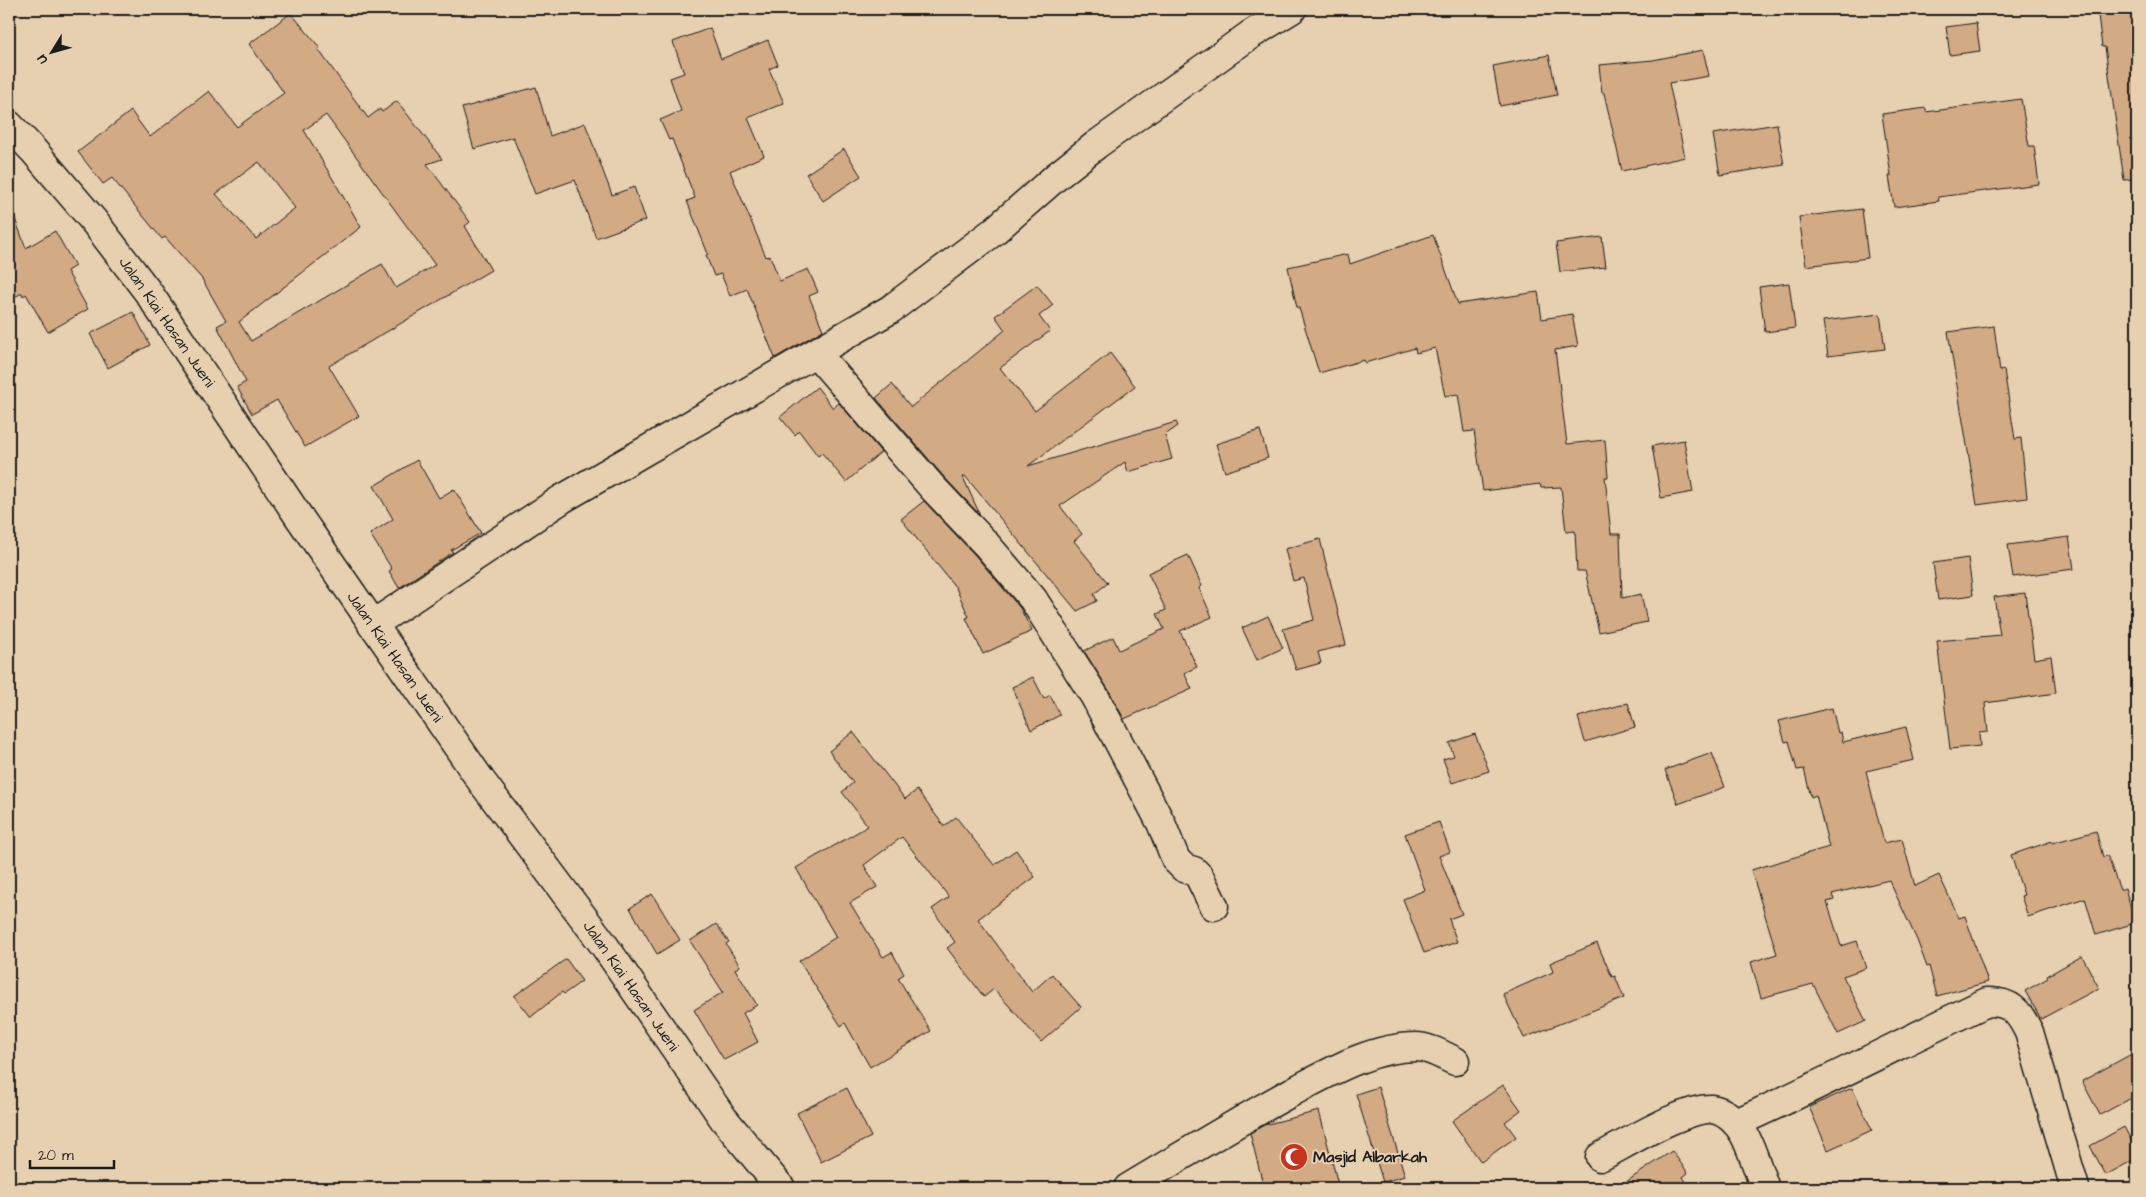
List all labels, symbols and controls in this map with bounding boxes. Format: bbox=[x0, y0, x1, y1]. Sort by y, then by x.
north arrow bbox=[28, 28, 78, 78]
text: U bbox=[32, 50, 53, 68]
street label: Jalan Kiai Hasan Jueni bbox=[114, 252, 221, 392]
street label: Jalan Kiai Hasan Jueni bbox=[342, 587, 449, 727]
street label: Jalan Kiai Hasan Jueni bbox=[578, 916, 685, 1056]
scale bar bbox=[30, 1137, 114, 1169]
mosque icon: Masjid Albarkah bbox=[1279, 1142, 1309, 1172]
text: 20 m bbox=[38, 1145, 74, 1166]
place label: Masjid Albarkah bbox=[1313, 1146, 1428, 1168]

